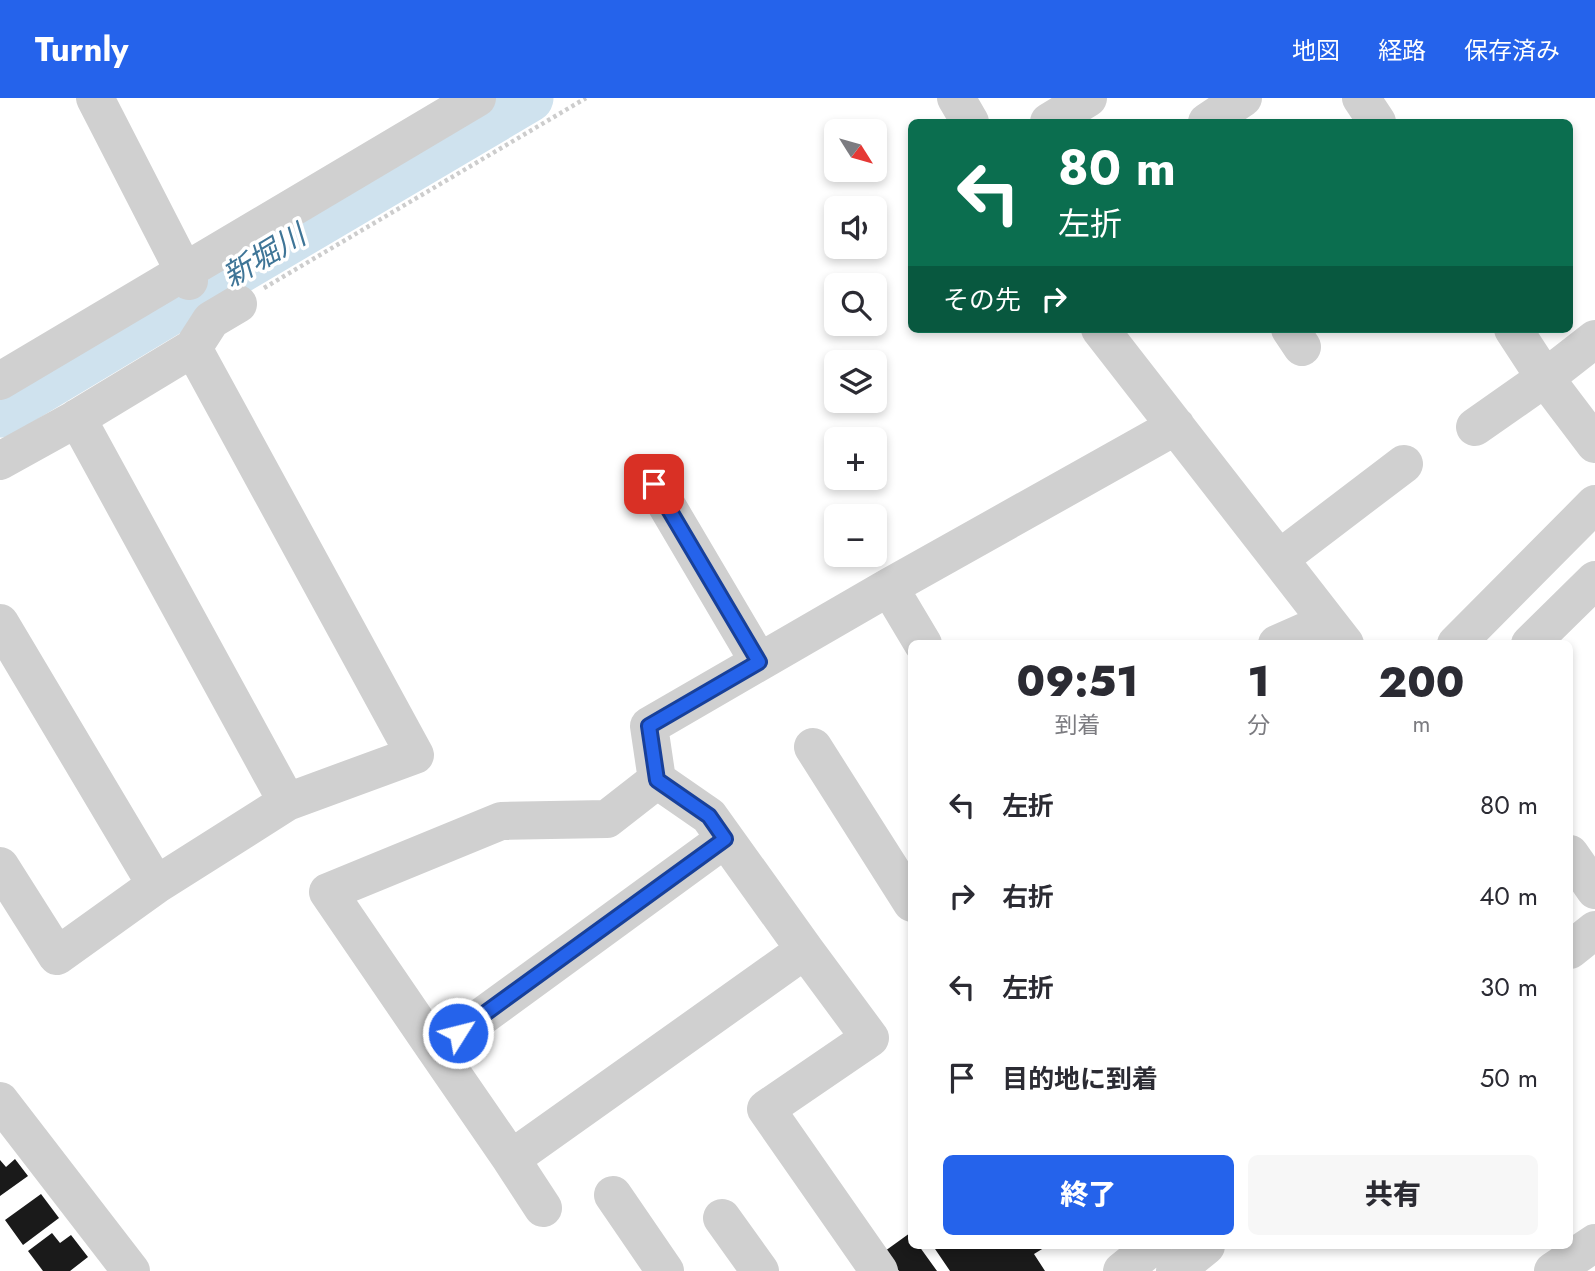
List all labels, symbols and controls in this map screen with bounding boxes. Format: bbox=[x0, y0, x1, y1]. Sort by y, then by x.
text: Turnly bbox=[35, 26, 129, 73]
text: 地図 bbox=[1292, 33, 1340, 68]
text: 経路 bbox=[1378, 33, 1426, 68]
text: 保存済み bbox=[1464, 33, 1560, 68]
north arrow bbox=[824, 119, 887, 182]
map controls bbox=[824, 119, 887, 567]
text: 80 m bbox=[1058, 133, 1176, 203]
icon: left bbox=[943, 147, 1034, 238]
button: sound bbox=[824, 196, 887, 259]
text: 左折 bbox=[1058, 201, 1122, 247]
water label: 新堀川 bbox=[214, 212, 316, 297]
button: search bbox=[824, 273, 887, 336]
icon: right bbox=[1035, 280, 1073, 318]
text: その先 bbox=[943, 281, 1021, 319]
button: layers bbox=[824, 350, 887, 413]
button: + bbox=[824, 427, 887, 490]
pin bbox=[624, 454, 684, 514]
icon: arrive bbox=[635, 465, 673, 503]
button: − bbox=[824, 504, 887, 567]
text: 09:51 bbox=[1017, 651, 1138, 712]
text: 1 bbox=[1247, 651, 1270, 712]
text: 200 bbox=[1379, 652, 1464, 713]
text: m bbox=[1413, 707, 1430, 741]
text: 到着 bbox=[1055, 708, 1101, 742]
text: 分 bbox=[1247, 708, 1270, 742]
icon: left bbox=[943, 786, 981, 824]
text: 80 m bbox=[1480, 786, 1538, 824]
text: 左折 bbox=[1002, 787, 1054, 825]
icon: right bbox=[943, 877, 981, 915]
text: 40 m bbox=[1479, 877, 1538, 915]
text: 右折 bbox=[1002, 878, 1054, 916]
icon: left bbox=[943, 968, 981, 1006]
text: 30 m bbox=[1480, 968, 1538, 1006]
text: 左折 bbox=[1002, 969, 1054, 1007]
position arrow bbox=[421, 996, 495, 1070]
icon: arrive bbox=[943, 1059, 981, 1097]
text: 50 m bbox=[1480, 1059, 1538, 1097]
text: 目的地に到着 bbox=[1002, 1060, 1158, 1098]
button: 終了 bbox=[943, 1155, 1234, 1235]
button: 共有 bbox=[1248, 1155, 1538, 1235]

